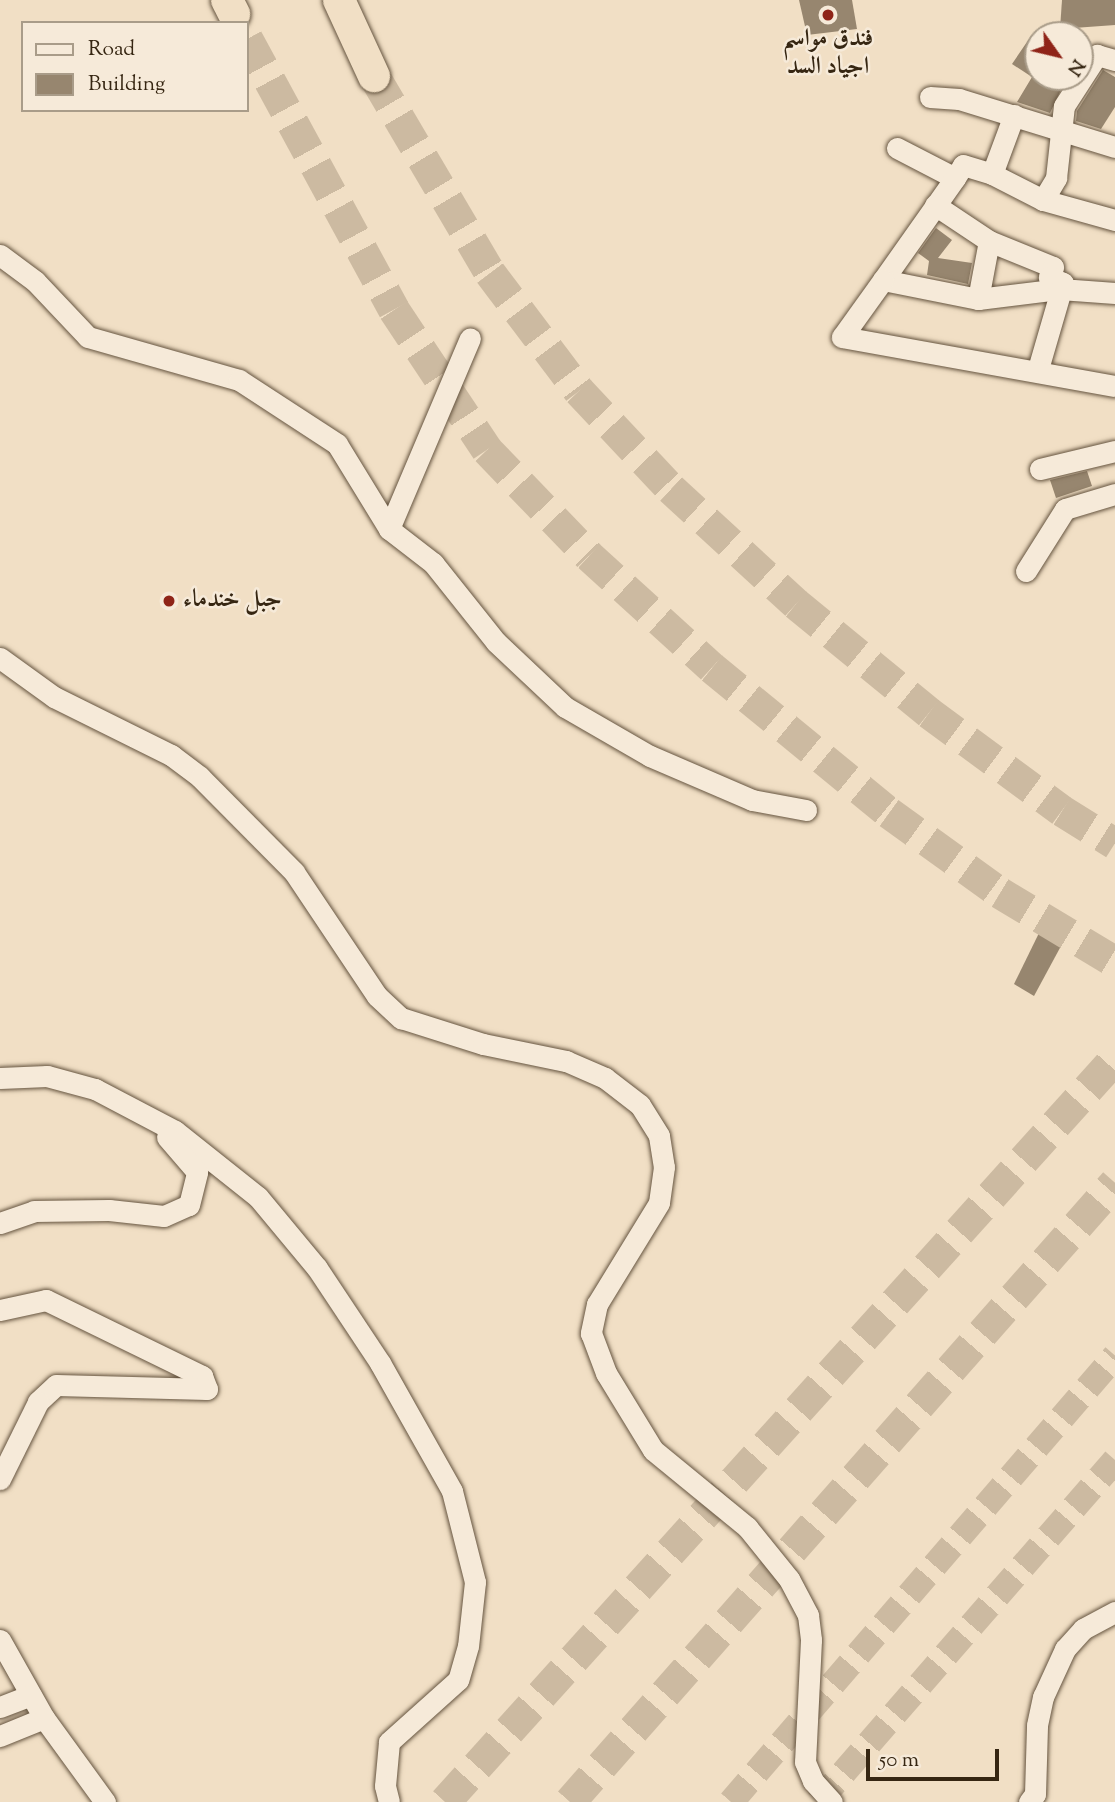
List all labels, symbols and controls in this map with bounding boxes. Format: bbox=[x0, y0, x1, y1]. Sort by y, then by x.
marker: فندق مواسم اجياد السد bbox=[820, 7, 836, 23]
legend bbox=[21, 21, 248, 112]
north arrow bbox=[1024, 21, 1094, 91]
place label: فندق مواسم اجياد السد bbox=[783, 26, 873, 82]
text: Road bbox=[88, 35, 135, 65]
text: N bbox=[1060, 53, 1091, 81]
text: Building bbox=[88, 70, 165, 100]
place label: جبل خندماء bbox=[183, 587, 282, 615]
marker: جبل خندماء bbox=[161, 593, 177, 609]
scale bar bbox=[870, 1736, 1003, 1780]
text: 50 m bbox=[879, 1746, 919, 1776]

